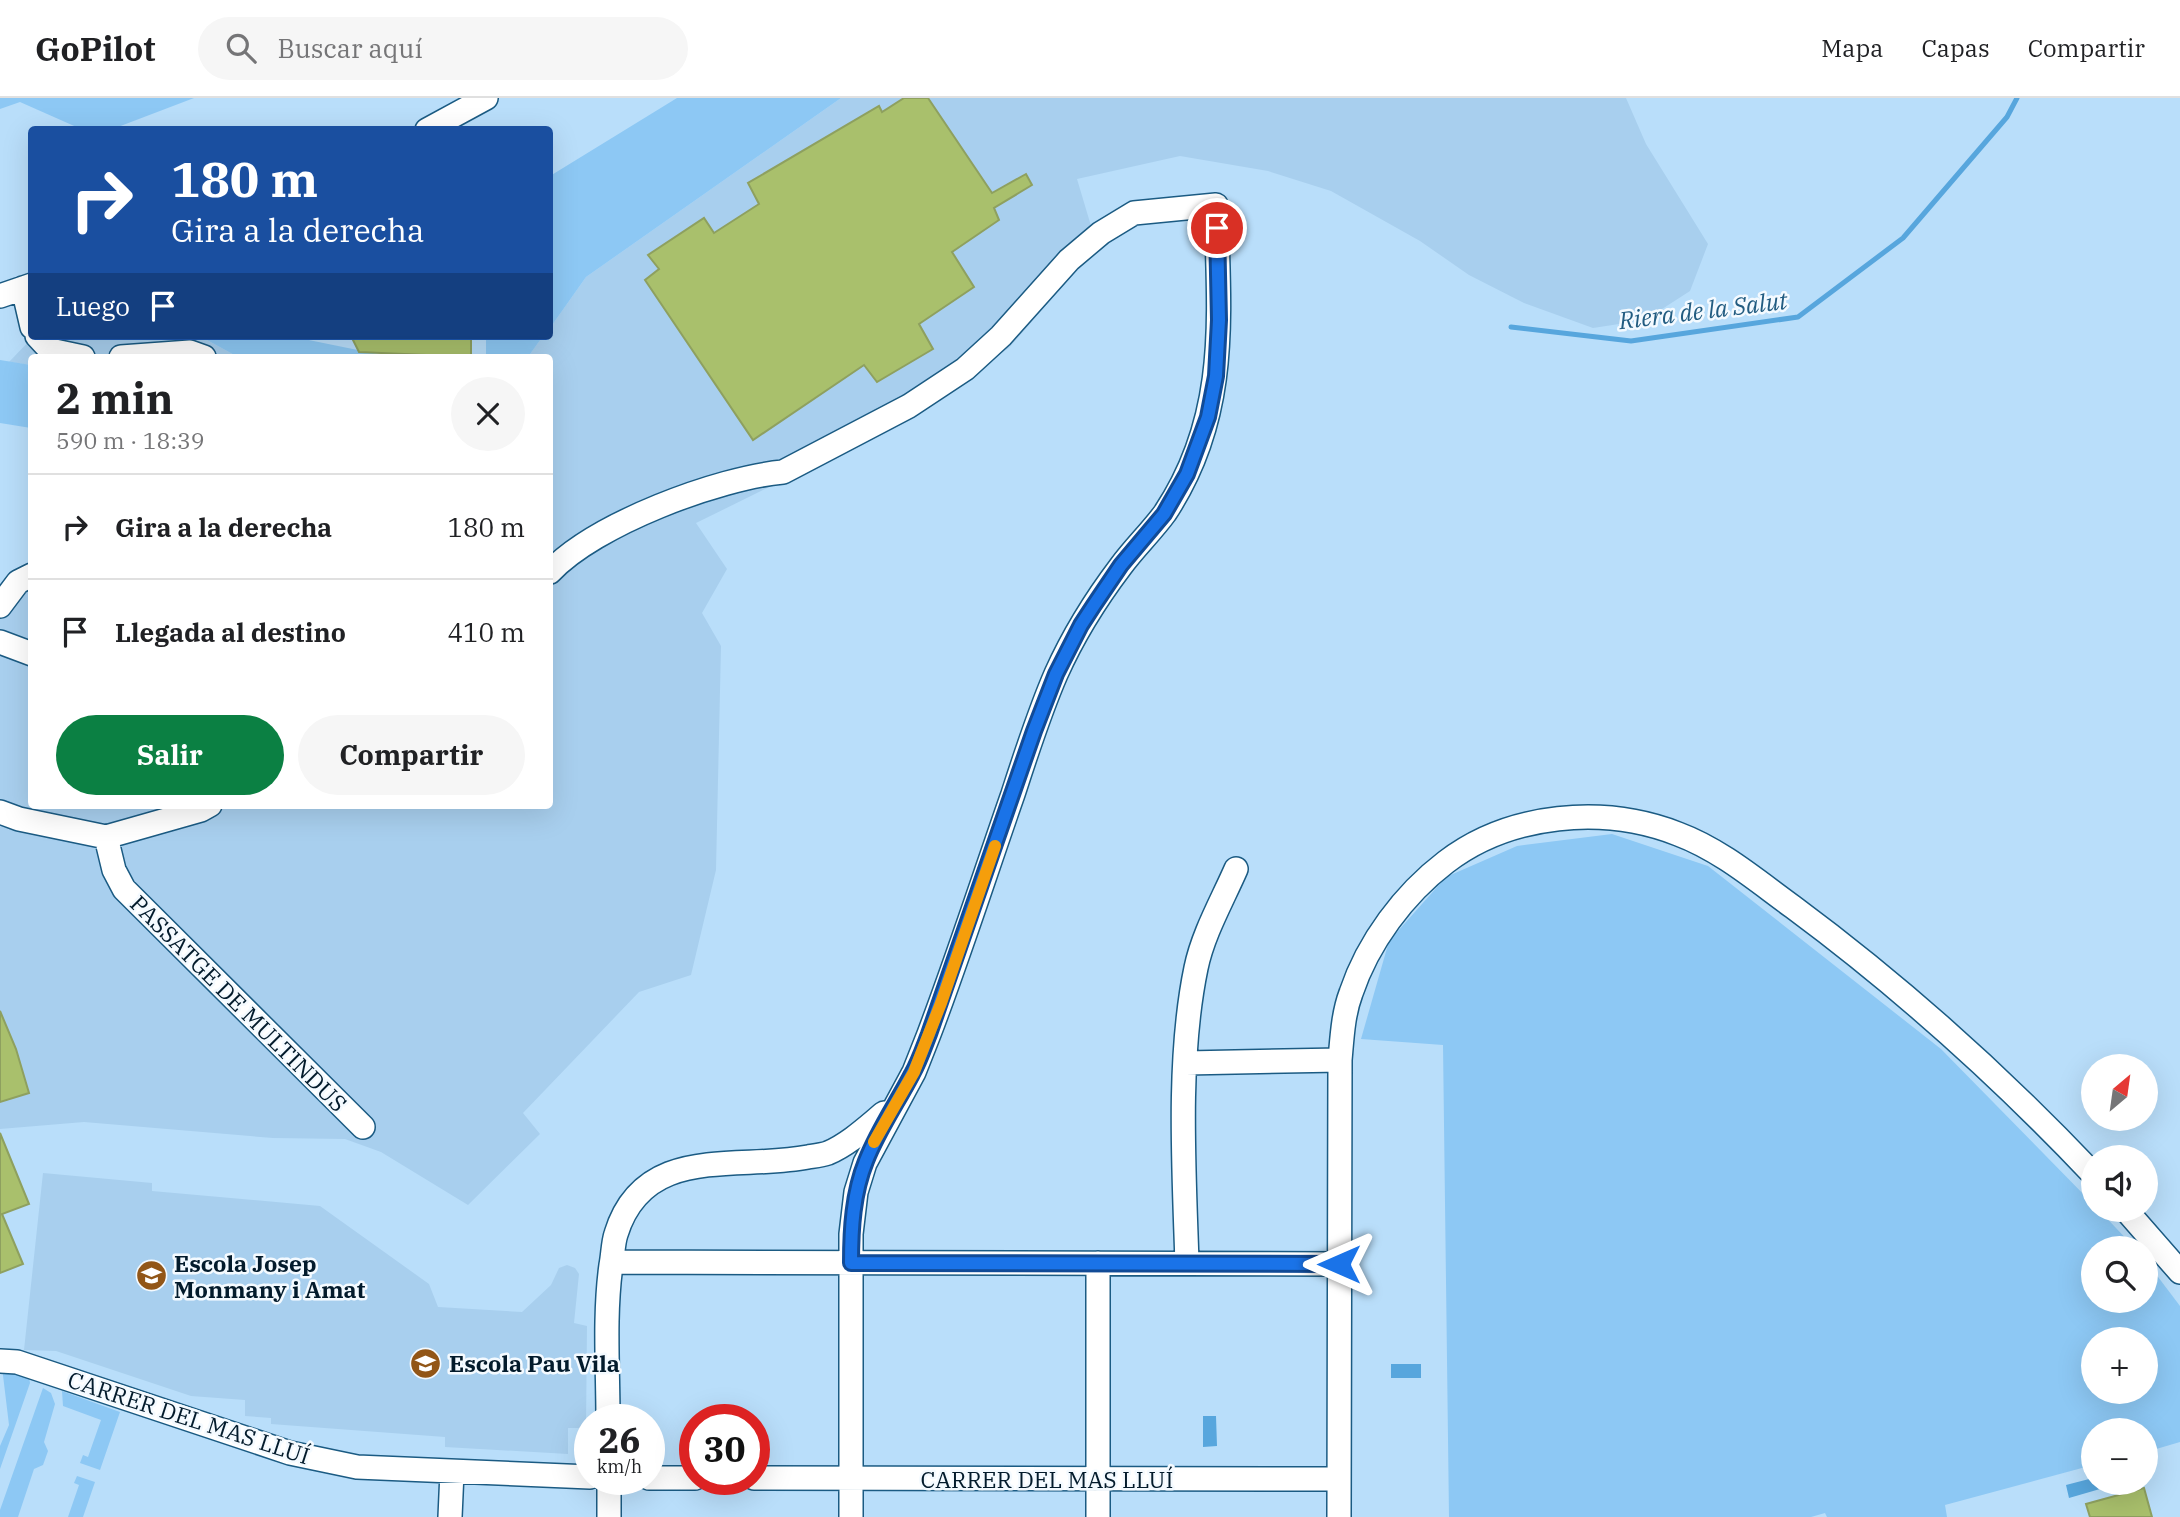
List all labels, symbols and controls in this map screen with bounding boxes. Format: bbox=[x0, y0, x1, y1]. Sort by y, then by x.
search box bbox=[198, 17, 688, 80]
text: GoPilot bbox=[35, 27, 156, 70]
icon: search bbox=[222, 29, 260, 67]
text: Buscar aquí bbox=[278, 31, 423, 65]
text: Mapa bbox=[1821, 32, 1883, 64]
text: Capas bbox=[1921, 32, 1990, 64]
text: Compartir bbox=[2028, 32, 2145, 64]
text: 180 m bbox=[171, 147, 318, 210]
icon: right bbox=[56, 154, 147, 245]
pin bbox=[1187, 198, 1247, 258]
text: Gira a la derecha bbox=[171, 209, 425, 251]
icon: arrive bbox=[1198, 209, 1236, 247]
water label: Riera de la Salut bbox=[1616, 284, 1791, 336]
icon: arrive bbox=[144, 287, 182, 325]
text: Luego bbox=[56, 289, 130, 323]
text: 2 min bbox=[56, 371, 174, 426]
button: close bbox=[451, 377, 525, 451]
text: 590 m · 18:39 bbox=[56, 425, 205, 455]
icon: right bbox=[56, 508, 94, 546]
text: Gira a la derecha bbox=[115, 510, 332, 544]
text: 180 m bbox=[447, 510, 525, 544]
icon: arrive bbox=[56, 613, 94, 651]
text: Llegada al destino bbox=[115, 615, 346, 649]
text: 410 m bbox=[447, 615, 525, 649]
button: Salir bbox=[56, 715, 284, 795]
button: Compartir bbox=[298, 715, 525, 795]
street label: PASSATGE DE MULTINDUS bbox=[124, 888, 354, 1118]
north arrow bbox=[2081, 1054, 2158, 1130]
map controls bbox=[2081, 1054, 2158, 1495]
button: sound bbox=[2081, 1145, 2158, 1222]
position arrow bbox=[1302, 1227, 1376, 1301]
button: search bbox=[2081, 1236, 2158, 1313]
place label: Escola Josep Monmany i Amat bbox=[174, 1248, 366, 1304]
school or university icon: Escola Josep Monmany i Amat bbox=[134, 1259, 168, 1293]
button: + bbox=[2081, 1327, 2158, 1404]
school or university icon: Escola Pau Vila bbox=[409, 1346, 443, 1380]
place label: Escola Pau Vila bbox=[449, 1348, 620, 1378]
street label: CARRER DEL MAS LLUÍ bbox=[64, 1364, 314, 1470]
speed limit sign: 30 bbox=[679, 1404, 770, 1495]
text: 26 bbox=[598, 1417, 641, 1463]
button: − bbox=[2081, 1418, 2158, 1495]
text: km/h bbox=[597, 1455, 642, 1478]
street label: CARRER DEL MAS LLUÍ bbox=[921, 1464, 1173, 1494]

